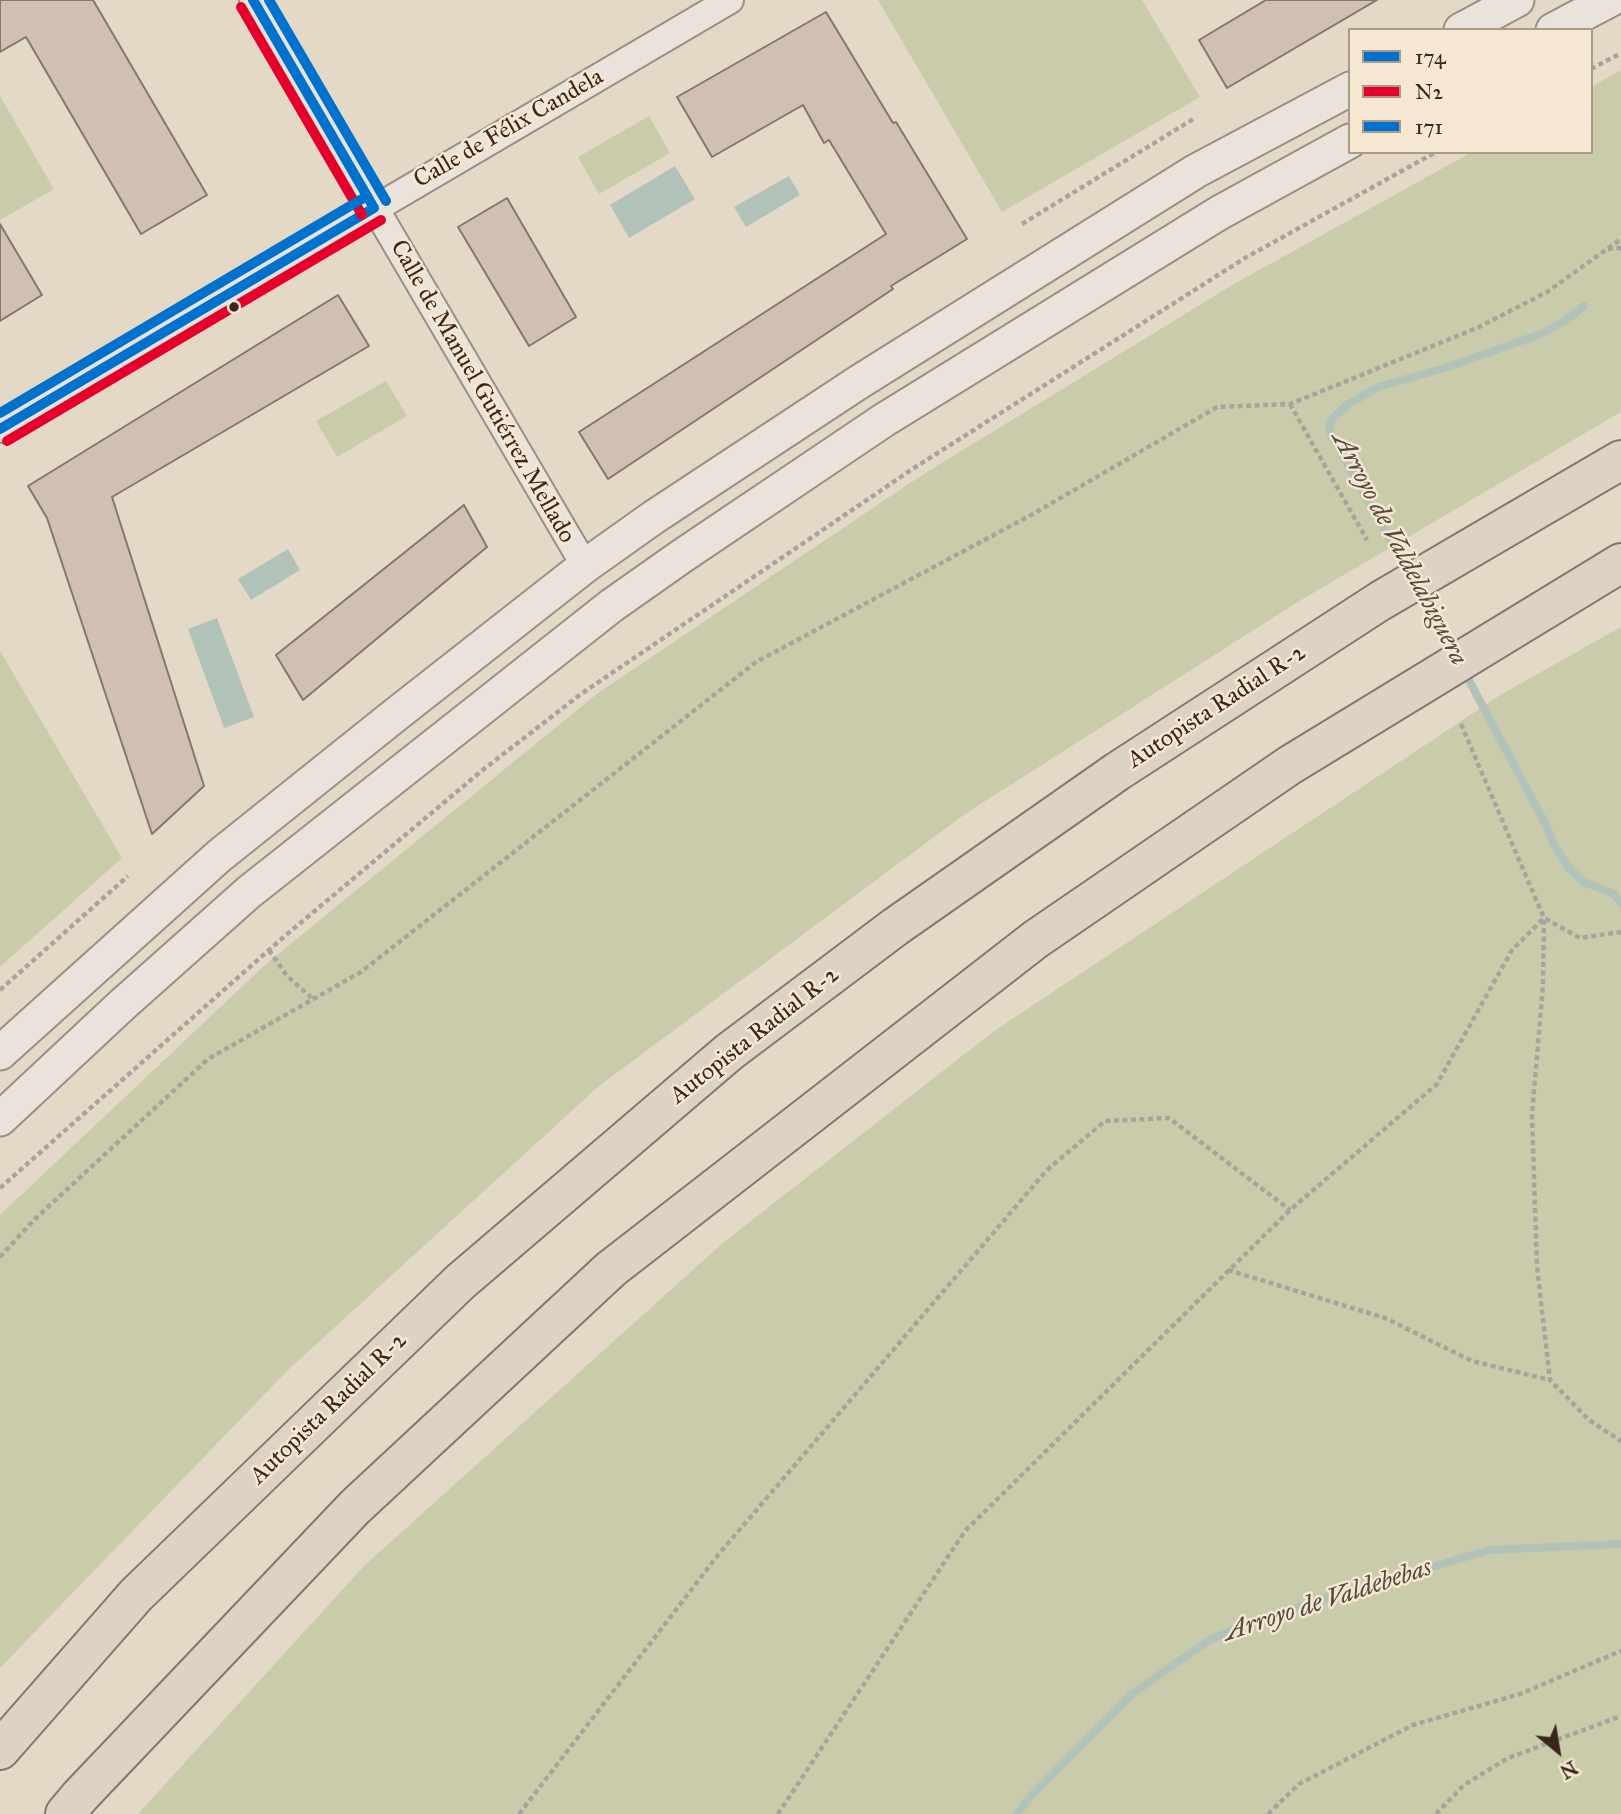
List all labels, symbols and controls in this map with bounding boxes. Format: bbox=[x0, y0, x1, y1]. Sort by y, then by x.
legend bbox=[1348, 28, 1593, 154]
text: 174 bbox=[1415, 44, 1446, 70]
street label: Calle de Félix Candela bbox=[409, 63, 609, 195]
text: N2 bbox=[1415, 79, 1443, 105]
text: 171 bbox=[1415, 114, 1443, 140]
street label: Calle de Manuel Gutiérrez Mellado bbox=[383, 235, 581, 549]
unlabelled marker bbox=[227, 300, 241, 314]
water label: Arroyo de Valdelahiguera bbox=[1324, 427, 1474, 671]
street label: Autopista Radial R-2 bbox=[1122, 639, 1312, 775]
street label: Autopista Radial R-2 bbox=[665, 961, 845, 1111]
street label: Autopista Radial R-2 bbox=[245, 1327, 413, 1491]
water label: Arroyo de Valdebebas bbox=[1220, 1553, 1436, 1649]
north arrow bbox=[1523, 1716, 1593, 1786]
text: N bbox=[1556, 1756, 1581, 1784]

